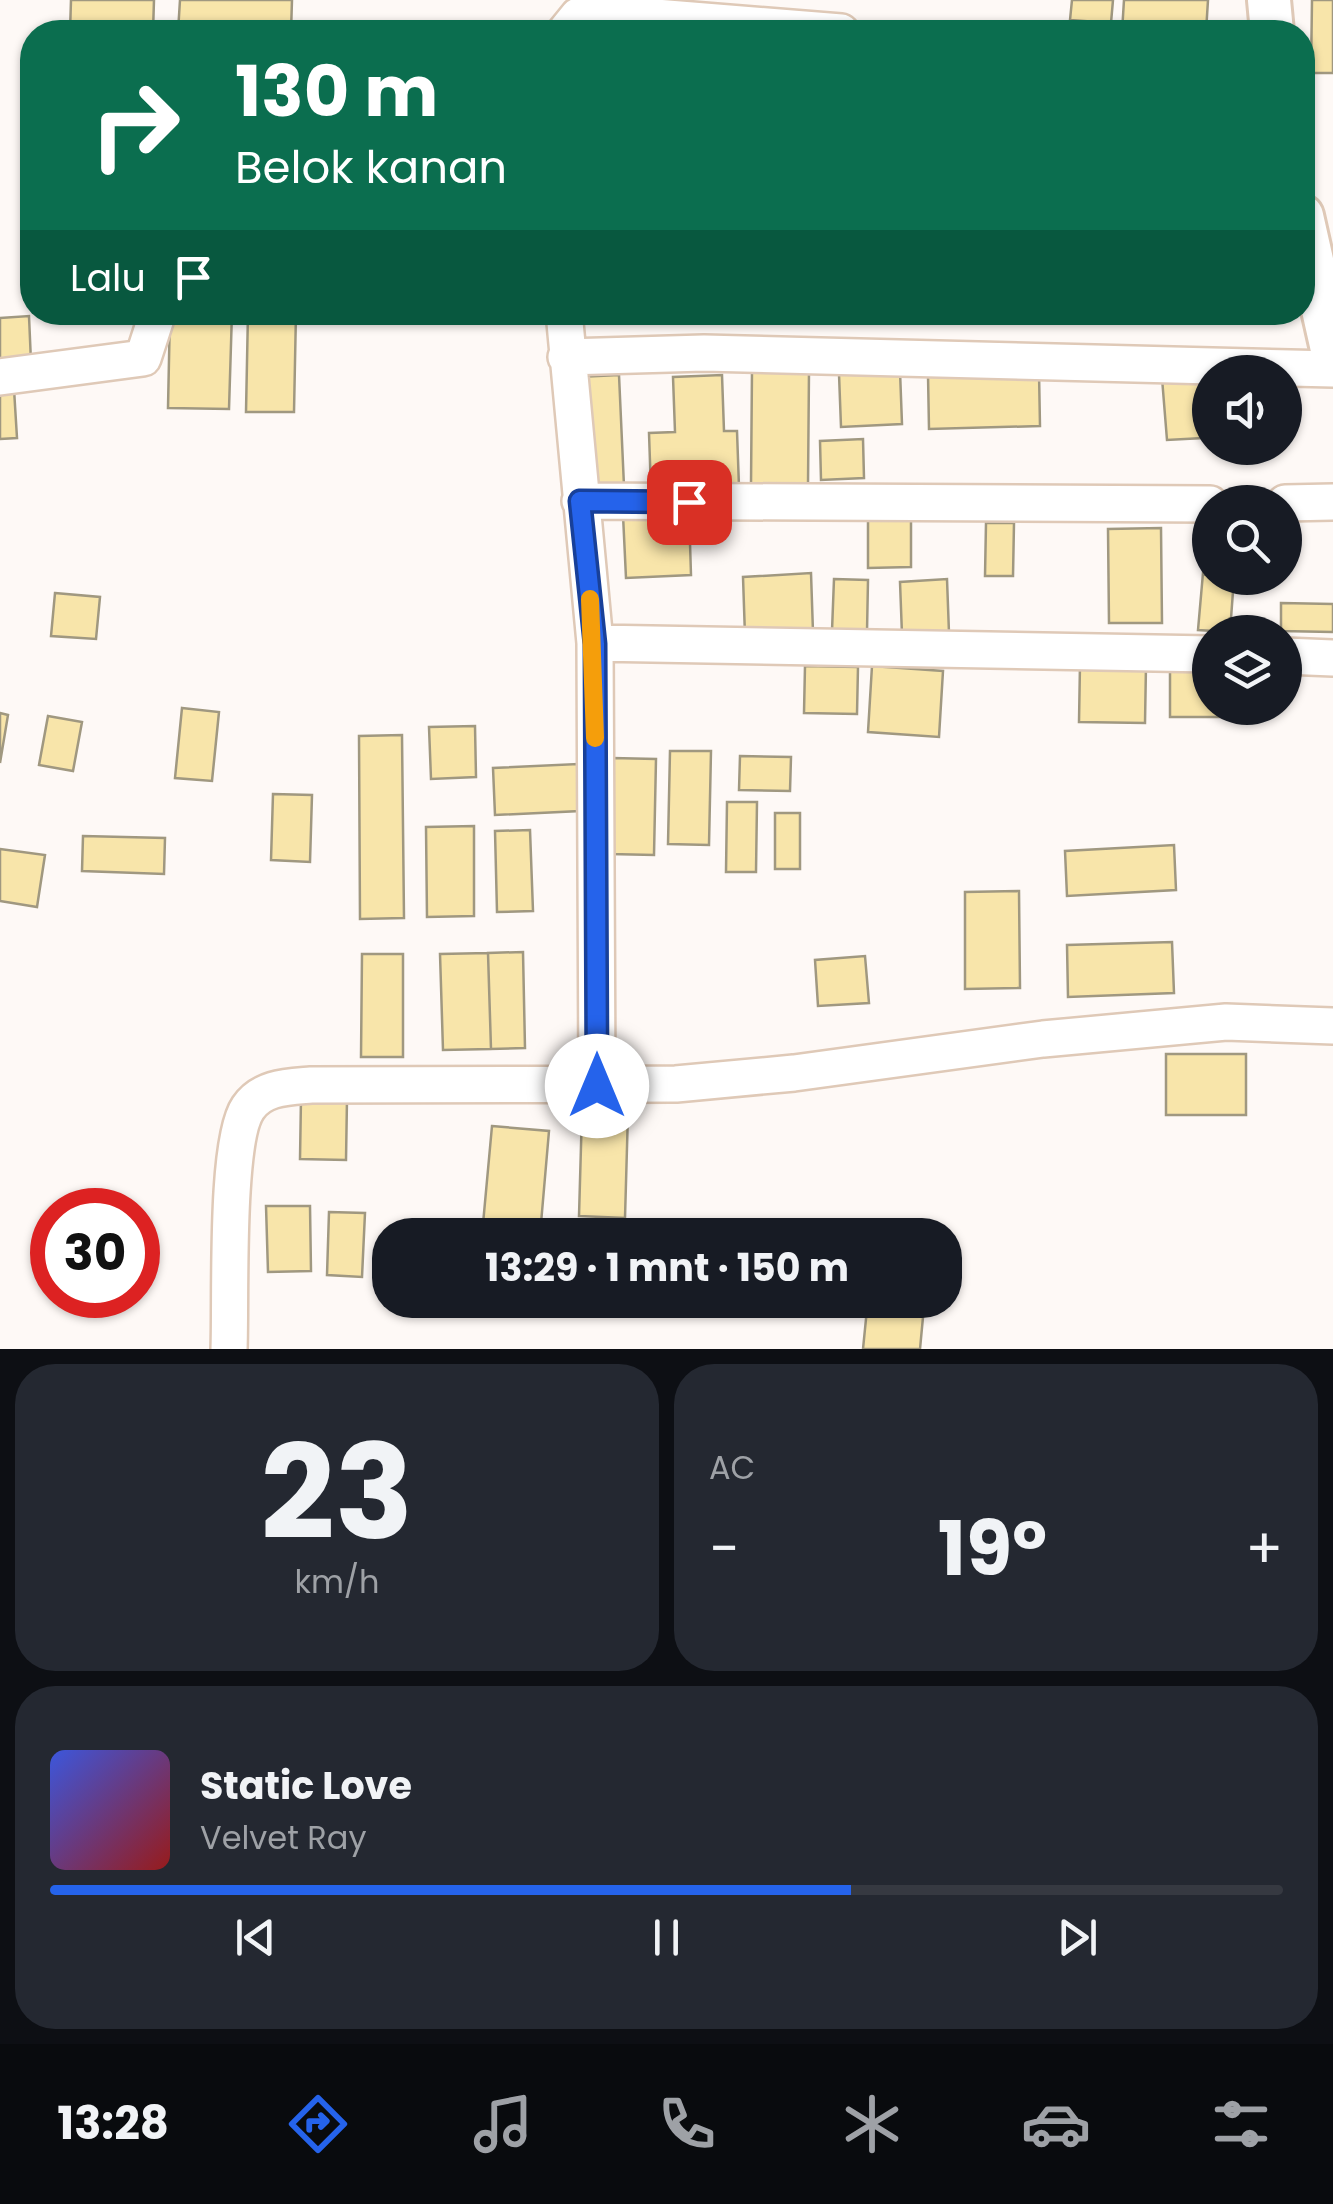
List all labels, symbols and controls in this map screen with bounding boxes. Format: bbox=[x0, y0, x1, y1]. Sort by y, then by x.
text: 130 m bbox=[235, 42, 438, 141]
icon: right bbox=[70, 60, 200, 190]
text: Belok kanan bbox=[235, 136, 507, 199]
icon: arrive bbox=[166, 250, 221, 305]
text: Lalu bbox=[70, 251, 146, 304]
map controls bbox=[1192, 355, 1302, 725]
button: sound bbox=[1192, 355, 1302, 465]
pin bbox=[647, 460, 732, 545]
icon: arrive bbox=[662, 475, 717, 530]
button: search bbox=[1192, 485, 1302, 595]
button: layers bbox=[1192, 615, 1302, 725]
position arrow bbox=[545, 1034, 649, 1138]
speed limit sign: 30 bbox=[30, 1188, 160, 1318]
text: 13:29 · 1 mnt · 150 m bbox=[485, 1241, 849, 1294]
text: 23 bbox=[261, 1401, 413, 1584]
text: AC bbox=[709, 1445, 755, 1490]
text: 19° bbox=[938, 1496, 1047, 1601]
text: − bbox=[709, 1510, 739, 1587]
text: + bbox=[1245, 1510, 1283, 1587]
text: km/h bbox=[294, 1559, 380, 1604]
text: Static Love bbox=[200, 1759, 412, 1812]
text: Velvet Ray bbox=[200, 1815, 366, 1860]
icon: previous bbox=[228, 1910, 283, 1965]
icon: pause bbox=[639, 1910, 694, 1965]
icon: next bbox=[1050, 1910, 1105, 1965]
icon: directions bbox=[283, 2089, 353, 2159]
icon: music bbox=[468, 2089, 538, 2159]
icon: phone bbox=[652, 2089, 722, 2159]
icon: climate bbox=[837, 2089, 907, 2159]
icon: car bbox=[1021, 2089, 1091, 2159]
icon: filters bbox=[1206, 2089, 1276, 2159]
text: 13:28 bbox=[57, 2092, 169, 2155]

